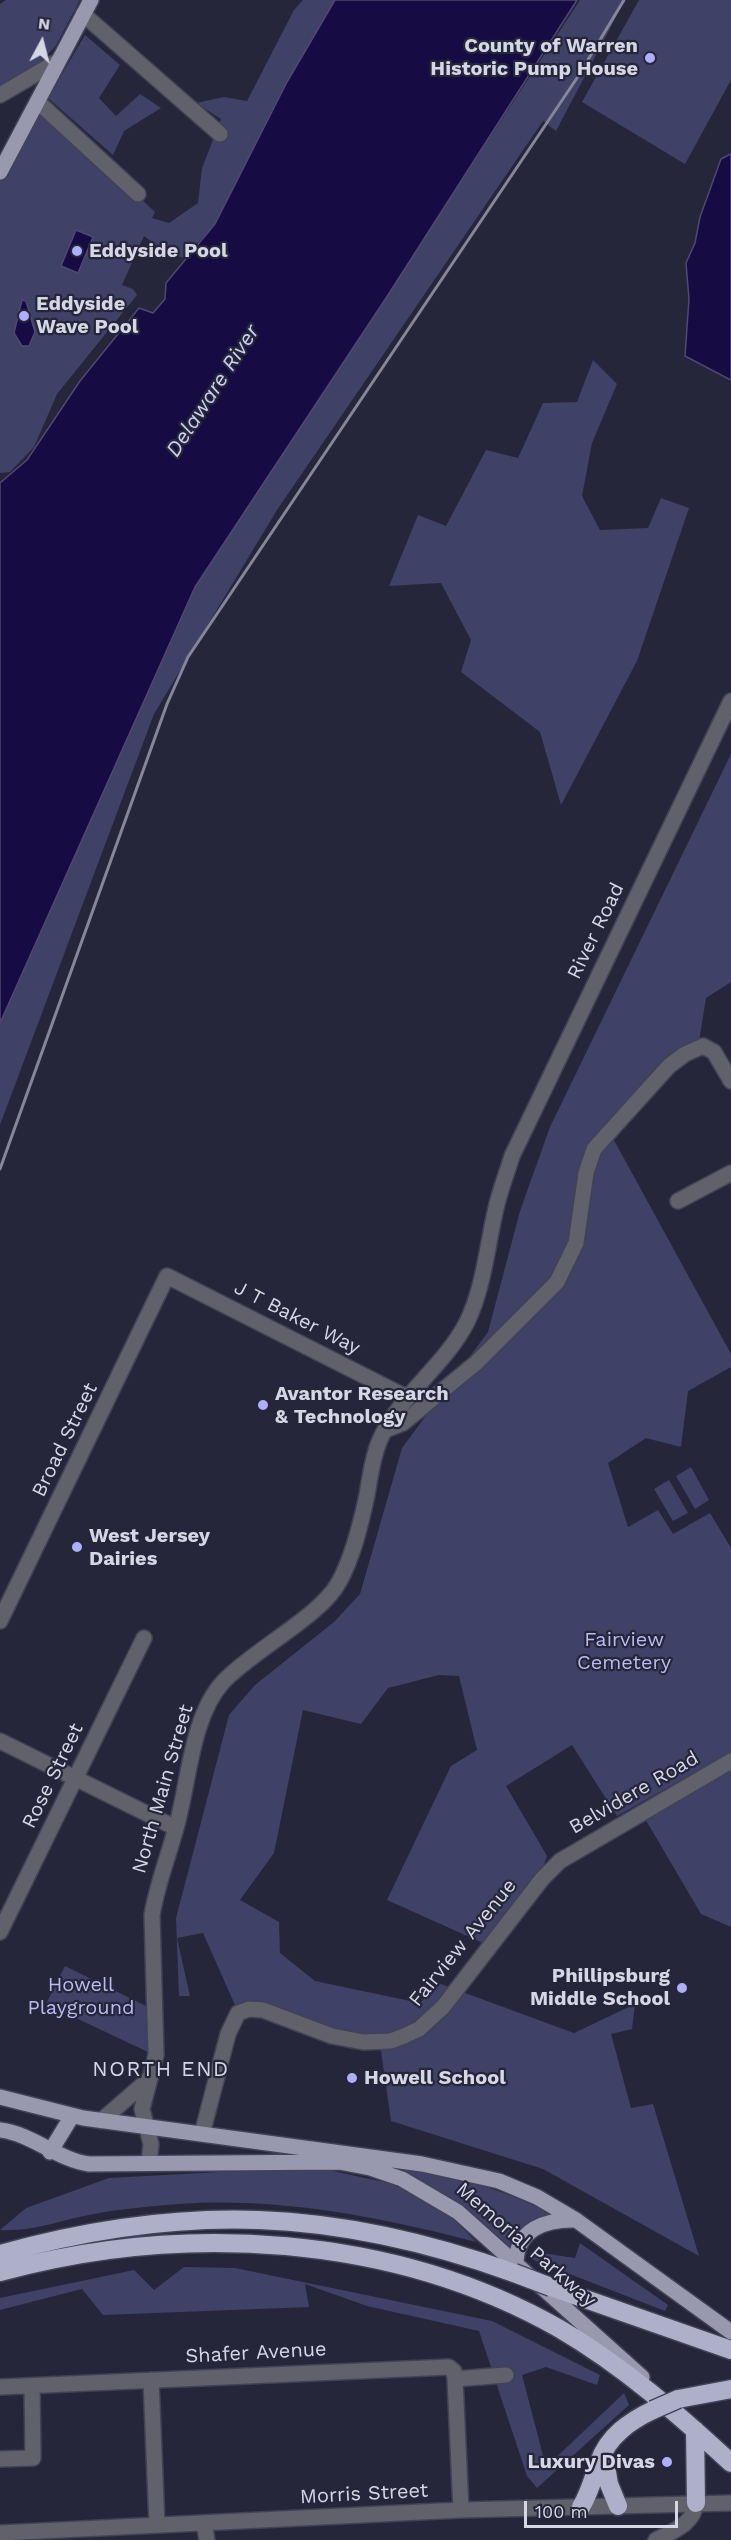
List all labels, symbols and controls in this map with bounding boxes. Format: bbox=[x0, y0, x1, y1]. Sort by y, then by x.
north arrow bbox=[12, 12, 72, 72]
text: N bbox=[37, 13, 51, 34]
place label: County of Warren Historic Pump House bbox=[430, 34, 638, 81]
marker: County of Warren Historic Pump House bbox=[643, 51, 657, 65]
place label: Eddyside Pool bbox=[89, 239, 227, 263]
marker: Eddyside Pool bbox=[70, 244, 84, 258]
place label: Eddyside Wave Pool bbox=[36, 292, 138, 339]
marker: Eddyside Wave Pool bbox=[17, 309, 31, 323]
water label: Delaware River bbox=[161, 320, 265, 462]
street label: River Road bbox=[562, 879, 630, 983]
street label: J T Baker Way bbox=[230, 1276, 364, 1360]
street label: Broad Street bbox=[27, 1379, 103, 1501]
place label: Avantor Research & Technology bbox=[275, 1382, 449, 1429]
marker: Avantor Research & Technology bbox=[256, 1398, 270, 1412]
place label: West Jersey Dairies bbox=[89, 1524, 210, 1571]
marker: West Jersey Dairies bbox=[70, 1540, 84, 1554]
park label: Fairview Cemetery bbox=[577, 1628, 671, 1675]
street label: North Main Street bbox=[127, 1702, 199, 1876]
street label: Rose Street bbox=[17, 1719, 89, 1833]
street label: Belvidere Road bbox=[565, 1746, 703, 1840]
street label: Fairview Avenue bbox=[404, 1874, 522, 2012]
place label: Phillipsburg Middle School bbox=[530, 1964, 670, 2011]
park label: Howell Playground bbox=[27, 1973, 135, 2020]
marker: Phillipsburg Middle School bbox=[675, 1981, 689, 1995]
district label: NORTH END bbox=[92, 2057, 230, 2083]
place label: Howell School bbox=[364, 2066, 506, 2090]
marker: Howell School bbox=[345, 2071, 359, 2085]
street label: Memorial Parkway bbox=[451, 2178, 601, 2312]
street label: Shafer Avenue bbox=[185, 2337, 327, 2369]
place label: Luxury Divas bbox=[528, 2450, 655, 2474]
marker: Luxury Divas bbox=[660, 2455, 674, 2469]
street label: Morris Street bbox=[299, 2479, 429, 2509]
scale bar bbox=[527, 2489, 682, 2527]
text: 100 m bbox=[535, 2501, 588, 2522]

